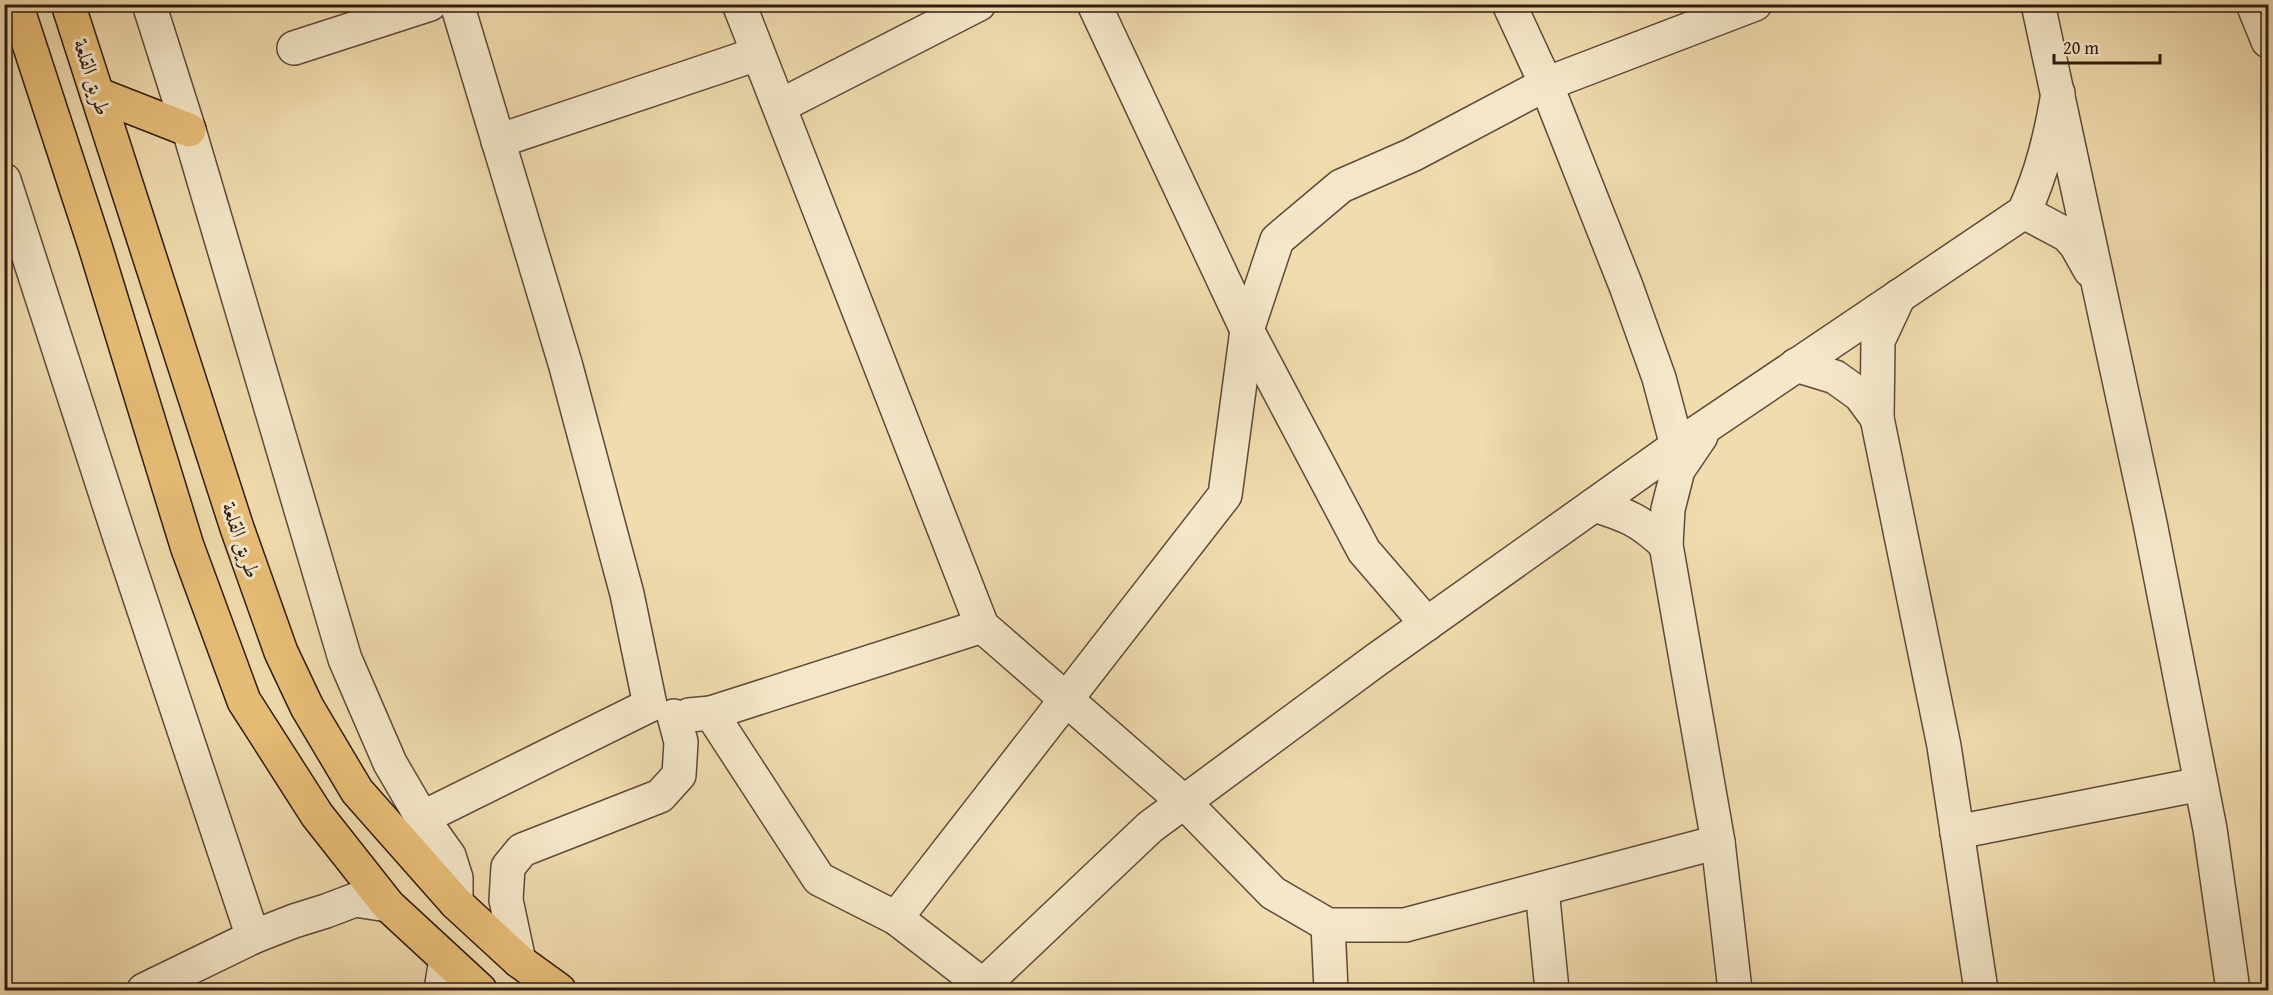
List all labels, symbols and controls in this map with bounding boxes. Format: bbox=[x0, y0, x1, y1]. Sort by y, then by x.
scale bar bbox=[2054, 27, 2160, 65]
street label: طريق القلعة bbox=[66, 34, 119, 119]
text: 20 m bbox=[2063, 34, 2099, 61]
street label: طريق القلعة bbox=[214, 497, 269, 582]

